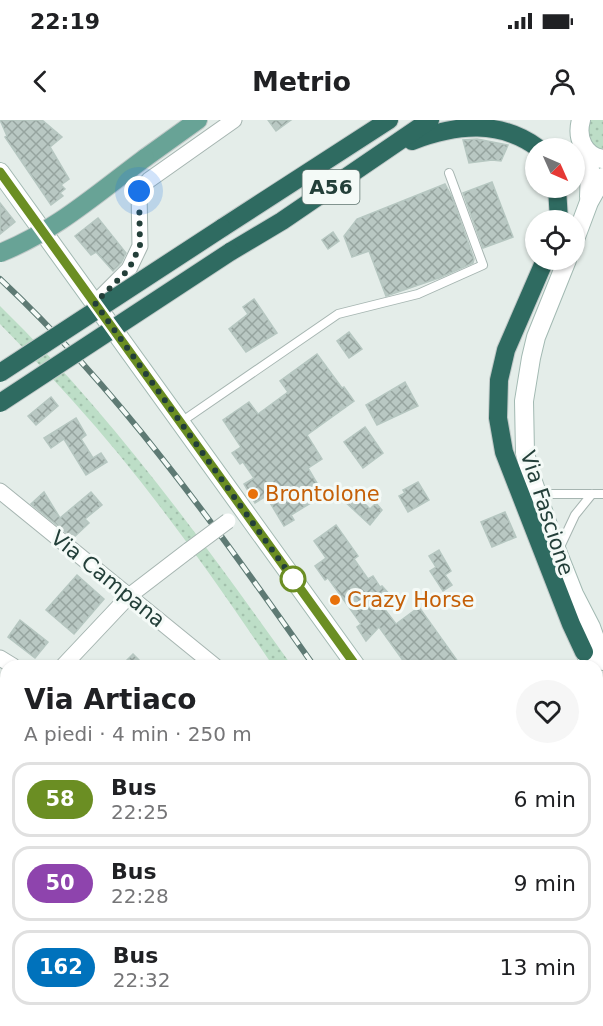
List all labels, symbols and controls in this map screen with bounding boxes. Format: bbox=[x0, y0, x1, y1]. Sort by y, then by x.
text: 22:19 bbox=[30, 9, 100, 34]
icon: back bbox=[24, 65, 57, 98]
icon: person bbox=[546, 65, 579, 98]
text: Metrio bbox=[252, 66, 351, 97]
north arrow bbox=[525, 138, 585, 198]
map controls bbox=[525, 138, 585, 270]
road number: A56 bbox=[302, 170, 360, 204]
your location bbox=[124, 176, 154, 206]
button: locate bbox=[525, 210, 585, 270]
street label: Via Fascione bbox=[516, 448, 578, 578]
place label: Brontolone bbox=[265, 482, 380, 506]
marker: Brontolone bbox=[246, 487, 260, 501]
street label: Via Campana bbox=[46, 526, 170, 632]
unlabelled marker bbox=[280, 566, 306, 592]
place label: Crazy Horse bbox=[347, 588, 474, 612]
marker: Crazy Horse bbox=[328, 593, 342, 607]
button: heart bbox=[516, 680, 579, 743]
text: Via Artiaco bbox=[24, 683, 197, 716]
text: A piedi · 4 min · 250 m bbox=[24, 722, 252, 746]
text: Bus bbox=[111, 775, 157, 800]
text: 58 bbox=[45, 787, 75, 811]
text: 6 min bbox=[514, 787, 576, 812]
text: 22:25 bbox=[111, 800, 169, 824]
text: Bus bbox=[111, 859, 157, 884]
text: 50 bbox=[45, 871, 75, 895]
text: 9 min bbox=[514, 871, 576, 896]
text: 22:28 bbox=[111, 884, 169, 908]
text: Bus bbox=[113, 943, 158, 968]
text: 162 bbox=[39, 955, 83, 979]
text: 13 min bbox=[500, 955, 576, 980]
text: 22:32 bbox=[113, 968, 170, 992]

